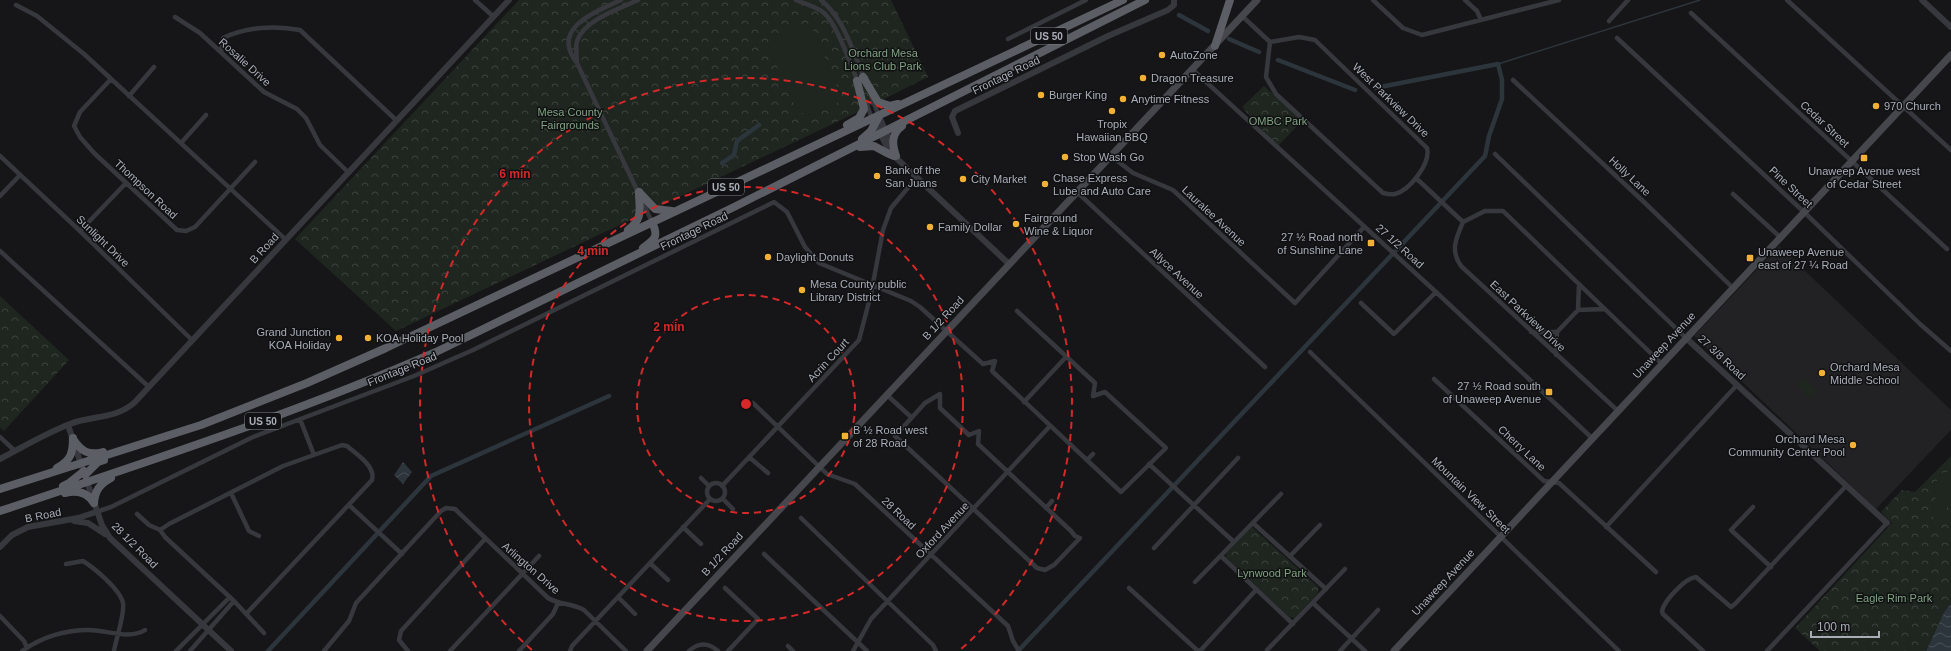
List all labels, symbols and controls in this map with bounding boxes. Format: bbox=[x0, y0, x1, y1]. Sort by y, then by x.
road number: US 50 bbox=[1031, 28, 1067, 44]
street label: Rosalie Drive bbox=[217, 36, 273, 88]
park label: Orchard Mesa Lions Club Park bbox=[844, 47, 922, 72]
place label: AutoZone bbox=[1170, 49, 1218, 61]
marker: AutoZone bbox=[1157, 50, 1167, 60]
street label: Frontage Road bbox=[970, 54, 1042, 96]
street label: West Parkview Drive bbox=[1350, 61, 1432, 139]
place label: Dragon Treasure bbox=[1151, 72, 1234, 84]
marker: Dragon Treasure bbox=[1138, 73, 1148, 83]
place label: Burger King bbox=[1049, 89, 1107, 101]
marker: Burger King bbox=[1036, 90, 1046, 100]
place label: Anytime Fitness bbox=[1131, 93, 1210, 105]
marker: Anytime Fitness bbox=[1118, 94, 1128, 104]
street label: Cedar Street bbox=[1798, 98, 1852, 150]
place label: 970 Church bbox=[1884, 100, 1941, 112]
marker: 970 Church bbox=[1871, 101, 1881, 111]
park label: Mesa County Fairgrounds bbox=[538, 106, 603, 131]
marker: Tropix Hawaiian BBQ bbox=[1107, 106, 1117, 116]
park label: OMBC Park bbox=[1249, 115, 1308, 127]
place label: Tropix Hawaiian BBQ bbox=[1076, 118, 1148, 143]
place label: Stop Wash Go bbox=[1073, 151, 1144, 163]
marker: Stop Wash Go bbox=[1060, 152, 1070, 162]
marker: Unaweep Avenue west of Cedar Street bbox=[1859, 153, 1869, 163]
street label: Holly Lane bbox=[1607, 154, 1653, 198]
street label: Thompson Road bbox=[112, 157, 180, 221]
place label: Bank of the San Juans bbox=[885, 164, 941, 189]
street label: Pine Street bbox=[1767, 164, 1815, 210]
place label: Unaweep Avenue west of Cedar Street bbox=[1808, 165, 1920, 190]
text: 6 min bbox=[499, 167, 531, 181]
marker: Bank of the San Juans bbox=[872, 171, 882, 181]
place label: Chase Express Lube and Auto Care bbox=[1053, 172, 1151, 197]
place label: City Market bbox=[971, 173, 1027, 185]
marker: City Market bbox=[958, 174, 968, 184]
road number: US 50 bbox=[708, 179, 744, 195]
marker: Chase Express Lube and Auto Care bbox=[1040, 179, 1050, 189]
street label: Lauralee Avenue bbox=[1180, 184, 1248, 248]
street label: Frontage Road bbox=[658, 210, 730, 252]
place label: Fairground Wine & Liquor bbox=[1024, 212, 1093, 237]
street label: Sunlight Drive bbox=[74, 213, 132, 269]
marker: Fairground Wine & Liquor bbox=[1011, 219, 1021, 229]
place label: Family Dollar bbox=[938, 221, 1003, 233]
street label: 27 1/2 Road bbox=[1374, 221, 1426, 271]
marker: Family Dollar bbox=[925, 222, 935, 232]
street label: B Road bbox=[247, 230, 281, 266]
place label: 27 ½ Road north of Sunshine Lane bbox=[1277, 231, 1363, 256]
marker: 27 ½ Road north of Sunshine Lane bbox=[1366, 238, 1376, 248]
text: 4 min bbox=[577, 244, 609, 258]
street label: Allyce Avenue bbox=[1148, 245, 1206, 301]
place label: Unaweep Avenue east of 27 ¼ Road bbox=[1758, 246, 1848, 271]
place label: Daylight Donuts bbox=[776, 251, 854, 263]
marker: Daylight Donuts bbox=[763, 252, 773, 262]
marker: Unaweep Avenue east of 27 ¼ Road bbox=[1745, 253, 1755, 263]
place label: Mesa County public Library District bbox=[810, 278, 907, 303]
street label: East Parkview Drive bbox=[1488, 278, 1568, 354]
marker: Mesa County public Library District bbox=[797, 285, 807, 295]
street label: B 1/2 Road bbox=[920, 294, 966, 342]
street label: Unaweep Avenue bbox=[1630, 309, 1698, 381]
text: 2 min bbox=[653, 320, 685, 334]
place label: Grand Junction KOA Holiday bbox=[256, 326, 331, 351]
place label: KOA Holiday Pool bbox=[376, 332, 463, 344]
street label: 27 3/8 Road bbox=[1696, 332, 1748, 382]
marker: Grand Junction KOA Holiday bbox=[334, 333, 344, 343]
marker: KOA Holiday Pool bbox=[363, 333, 373, 343]
street label: Acrin Court bbox=[805, 336, 851, 384]
street label: Frontage Road bbox=[366, 350, 438, 388]
place label: Orchard Mesa Middle School bbox=[1830, 361, 1901, 386]
marker: Orchard Mesa Middle School bbox=[1817, 368, 1827, 378]
place label: 27 ½ Road south of Unaweep Avenue bbox=[1443, 380, 1541, 405]
marker: 27 ½ Road south of Unaweep Avenue bbox=[1544, 387, 1554, 397]
centre of rings bbox=[739, 397, 753, 411]
road number: US 50 bbox=[245, 413, 281, 429]
street label: Cherry Lane bbox=[1496, 423, 1548, 473]
place label: B ½ Road west of 28 Road bbox=[853, 424, 928, 449]
marker: B ½ Road west of 28 Road bbox=[840, 431, 850, 441]
place label: Orchard Mesa Community Center Pool bbox=[1728, 433, 1846, 458]
marker: Orchard Mesa Community Center Pool bbox=[1848, 440, 1858, 450]
street label: Mountain View Street bbox=[1429, 454, 1513, 536]
street label: 28 Road bbox=[880, 494, 918, 532]
street label: Oxford Avenue bbox=[913, 499, 971, 561]
street label: B Road bbox=[24, 506, 62, 524]
street label: 28 1/2 Road bbox=[110, 520, 160, 570]
street label: B 1/2 Road bbox=[699, 530, 745, 578]
street label: Arlington Drive bbox=[500, 540, 562, 596]
street label: Unaweep Avenue bbox=[1409, 546, 1477, 618]
park label: Lynwood Park bbox=[1237, 567, 1307, 579]
park label: Eagle Rim Park bbox=[1856, 592, 1933, 604]
scale bar bbox=[1811, 613, 1879, 639]
text: 100 m bbox=[1817, 620, 1850, 634]

